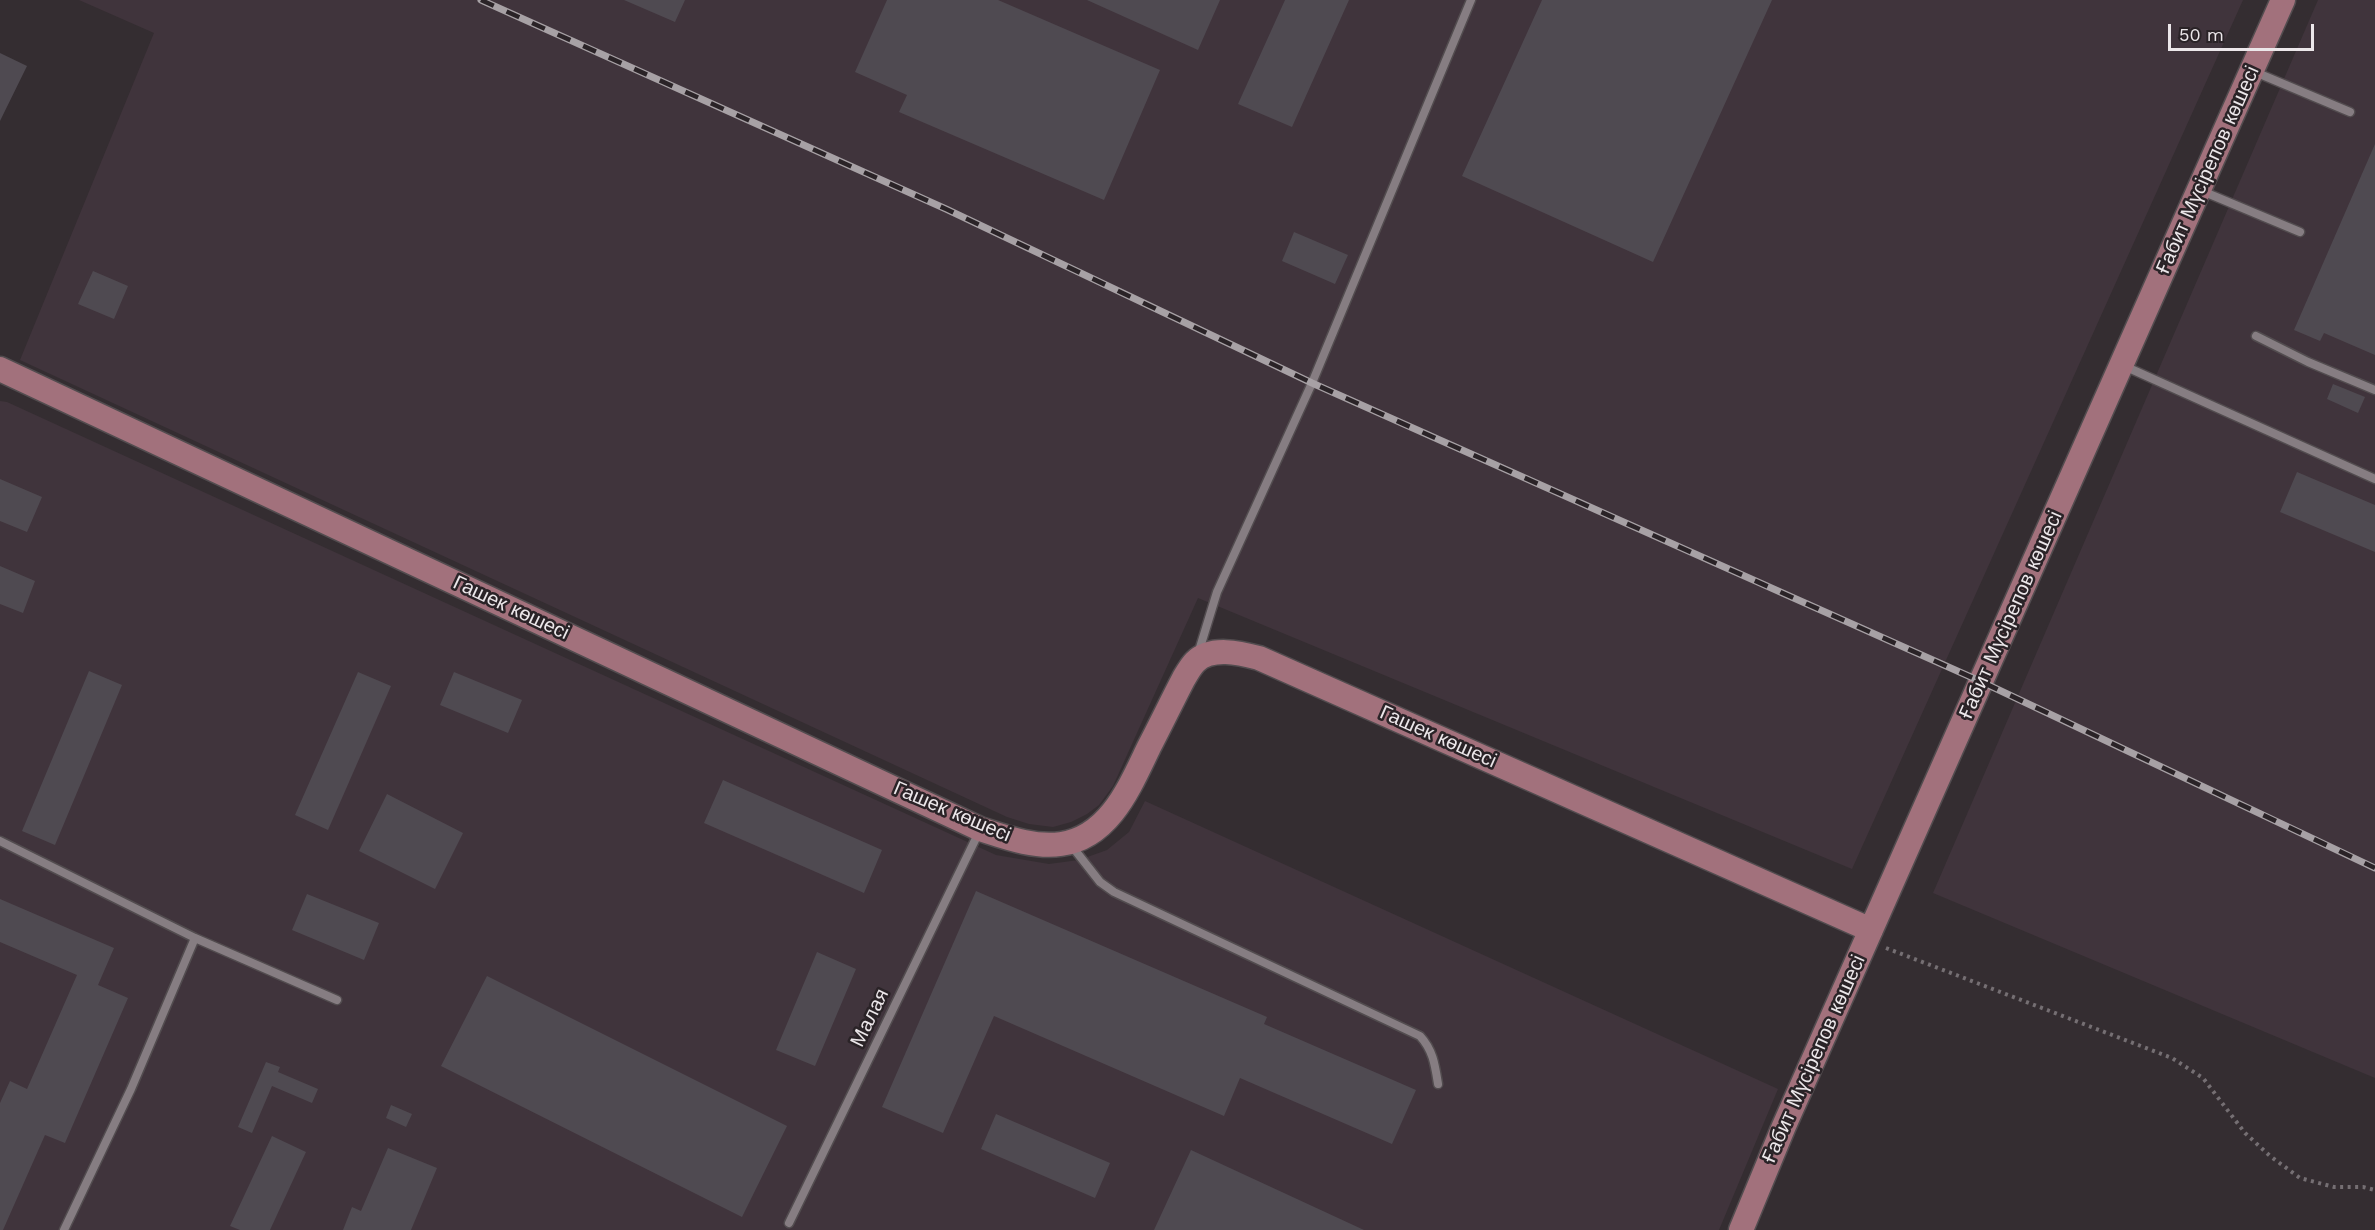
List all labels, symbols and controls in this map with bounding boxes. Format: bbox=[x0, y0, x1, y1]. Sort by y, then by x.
scale bar bbox=[2171, 12, 2316, 50]
text: 50 m bbox=[2179, 24, 2224, 45]
street label: Ғабит Мүсірепов көшесі bbox=[2151, 62, 2265, 278]
street label: Ғабит Мүсірепов көшесі bbox=[1954, 507, 2068, 723]
street label: Гашек көшесі bbox=[449, 571, 573, 645]
street label: Гашек көшесі bbox=[1376, 701, 1500, 773]
street label: Гашек көшесі bbox=[890, 777, 1014, 847]
street label: Ғабит Мүсірепов көшесі bbox=[1757, 951, 1871, 1167]
street label: Малая bbox=[846, 985, 894, 1051]

